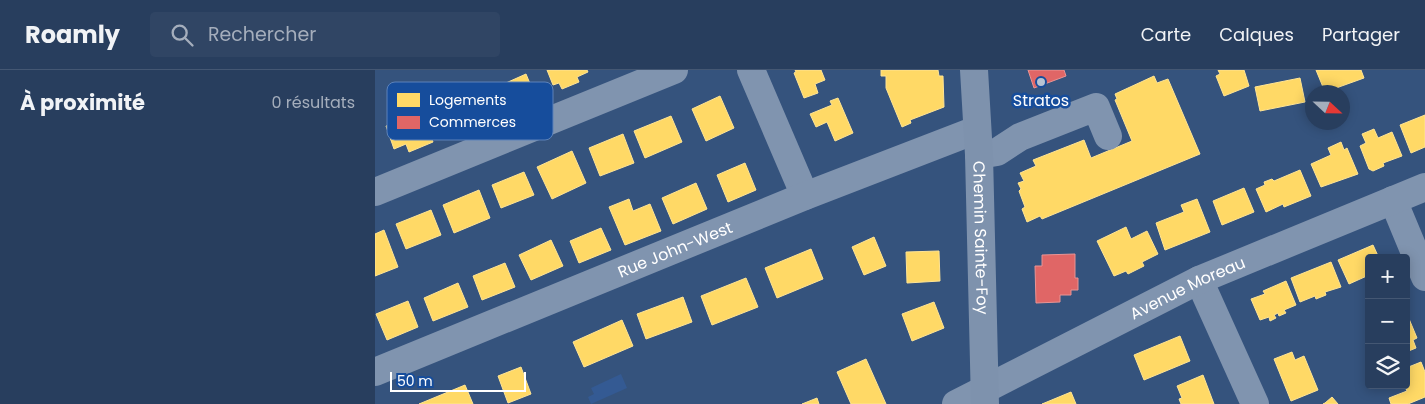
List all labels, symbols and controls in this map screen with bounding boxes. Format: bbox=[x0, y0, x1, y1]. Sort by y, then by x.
search box bbox=[150, 12, 500, 57]
text: Roamly bbox=[25, 18, 120, 51]
icon: search bbox=[168, 21, 196, 49]
text: Rechercher bbox=[208, 21, 316, 48]
text: Carte bbox=[1141, 22, 1191, 47]
text: Calques bbox=[1219, 22, 1294, 47]
text: Partager bbox=[1322, 22, 1400, 47]
marker: Stratos bbox=[1035, 76, 1047, 88]
legend bbox=[387, 82, 553, 140]
north arrow bbox=[1305, 85, 1350, 130]
text: À proximité bbox=[20, 88, 145, 117]
place label: Stratos bbox=[1013, 89, 1069, 112]
text: Logements bbox=[429, 90, 507, 110]
text: 0 résultats bbox=[271, 91, 355, 114]
text: Commerces bbox=[429, 112, 516, 132]
street label: Chemin Sainte-Foy bbox=[968, 161, 994, 315]
street label: Rue John-West bbox=[614, 215, 736, 283]
street label: Avenue Moreau bbox=[1126, 251, 1249, 325]
map controls bbox=[1365, 254, 1410, 389]
button: + bbox=[1365, 254, 1410, 299]
button: − bbox=[1365, 299, 1410, 344]
button: layers bbox=[1365, 344, 1410, 389]
scale bar bbox=[390, 369, 526, 392]
text: 50 m bbox=[397, 371, 433, 391]

